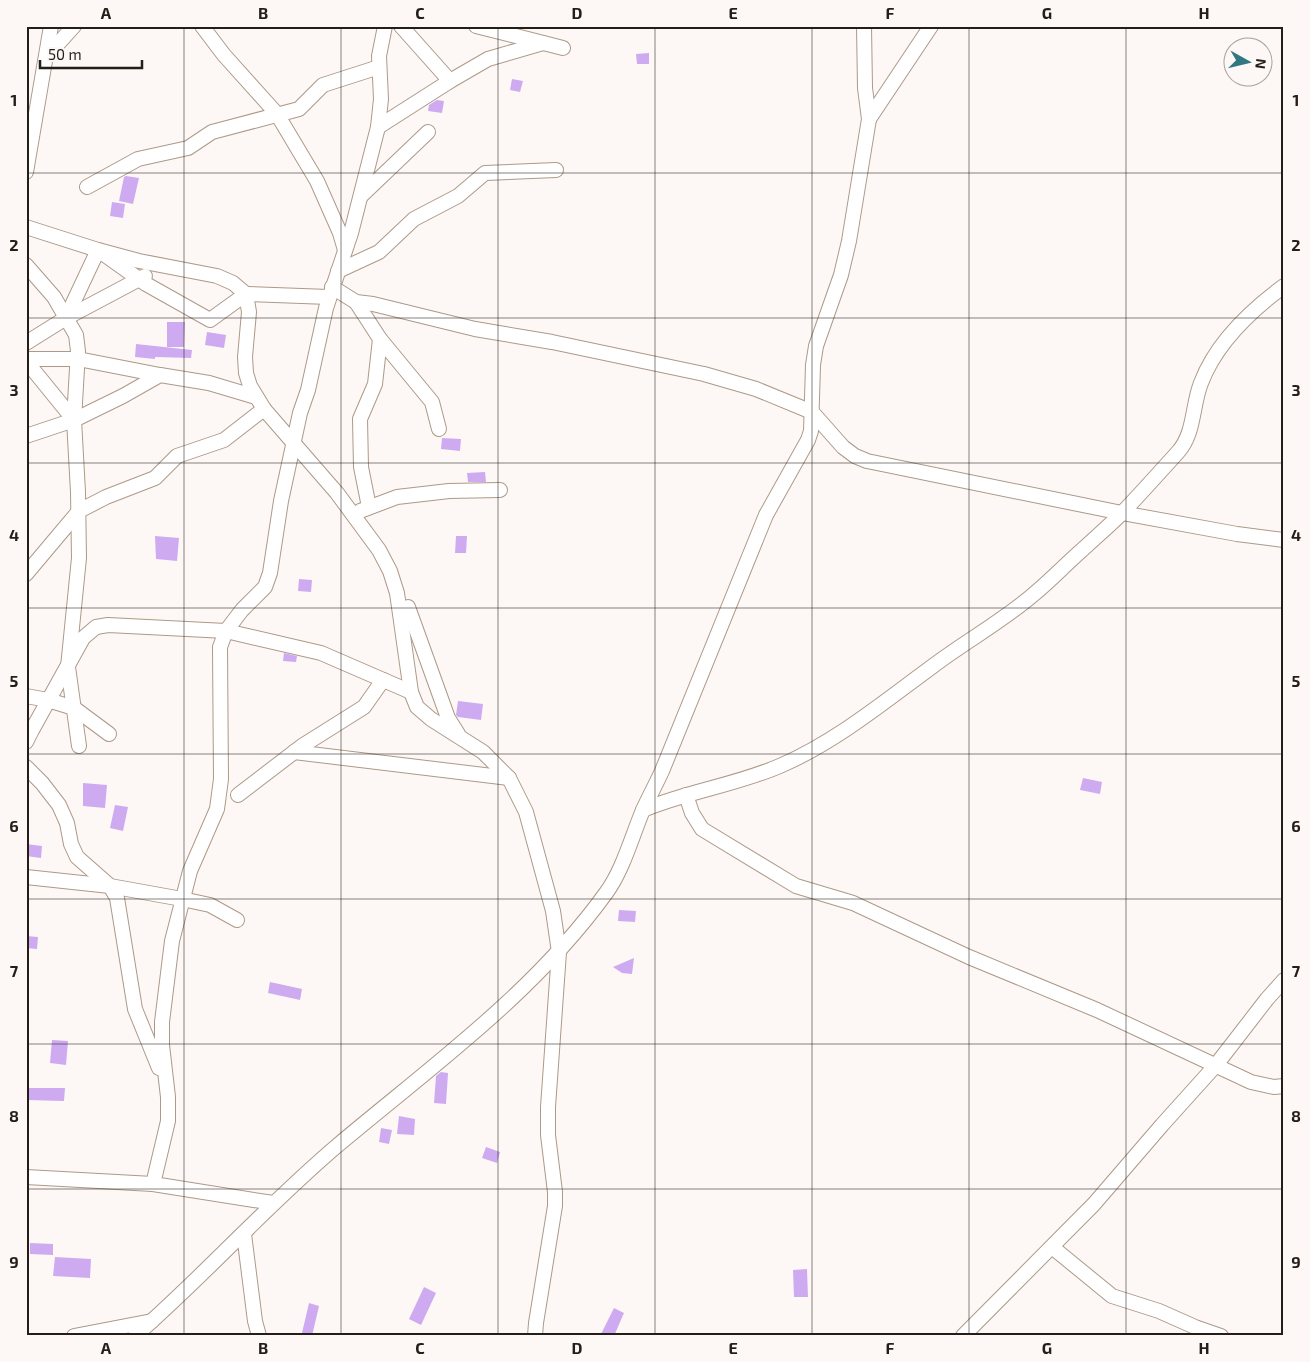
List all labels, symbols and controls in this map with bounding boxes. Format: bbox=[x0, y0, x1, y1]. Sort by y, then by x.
text: A bbox=[101, 3, 112, 22]
text: B bbox=[258, 3, 268, 22]
text: C bbox=[415, 3, 425, 22]
text: D bbox=[572, 3, 583, 22]
text: E bbox=[728, 3, 738, 22]
text: F bbox=[886, 3, 895, 22]
text: G bbox=[1042, 3, 1052, 22]
text: H bbox=[1198, 3, 1210, 22]
scale bar bbox=[40, 38, 142, 70]
north arrow bbox=[1222, 38, 1272, 88]
text: 50 m bbox=[48, 45, 82, 63]
text: N bbox=[1252, 58, 1270, 70]
text: 1 bbox=[11, 90, 17, 109]
text: 1 bbox=[1293, 90, 1299, 109]
text: 2 bbox=[9, 235, 19, 254]
text: 2 bbox=[1291, 235, 1301, 254]
text: 3 bbox=[9, 380, 19, 399]
text: 3 bbox=[1291, 380, 1301, 399]
text: 4 bbox=[9, 525, 19, 544]
text: 4 bbox=[1291, 525, 1301, 544]
text: 5 bbox=[10, 671, 19, 690]
text: 5 bbox=[1292, 671, 1301, 690]
text: 6 bbox=[9, 816, 19, 835]
text: 6 bbox=[1291, 816, 1301, 835]
text: 7 bbox=[10, 961, 19, 980]
text: 7 bbox=[1292, 961, 1301, 980]
text: 8 bbox=[9, 1106, 19, 1125]
text: 8 bbox=[1291, 1106, 1301, 1125]
text: 9 bbox=[9, 1252, 19, 1271]
text: 9 bbox=[1291, 1252, 1301, 1271]
text: A bbox=[101, 1338, 112, 1357]
text: B bbox=[258, 1338, 268, 1357]
text: C bbox=[415, 1338, 425, 1357]
text: D bbox=[572, 1338, 583, 1357]
text: E bbox=[728, 1338, 738, 1357]
text: F bbox=[886, 1338, 895, 1357]
text: G bbox=[1042, 1338, 1052, 1357]
text: H bbox=[1198, 1338, 1210, 1357]

